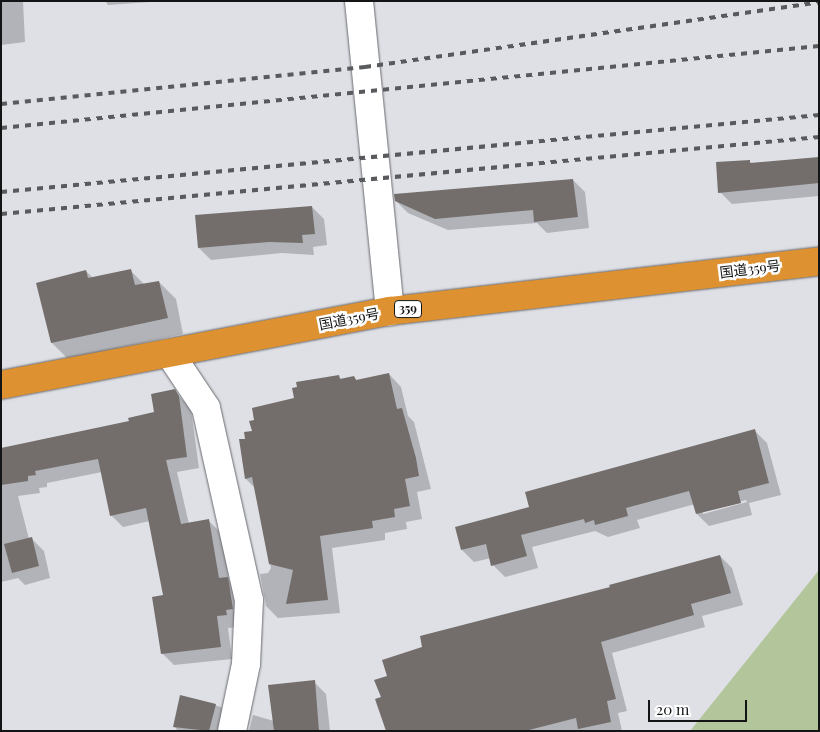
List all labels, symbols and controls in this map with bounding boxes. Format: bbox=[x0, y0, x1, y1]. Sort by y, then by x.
street label: 国道359号 bbox=[719, 257, 781, 281]
road number: 359 bbox=[393, 300, 423, 318]
street label: 国道359号 bbox=[317, 305, 381, 333]
scale bar bbox=[650, 690, 749, 722]
text: 20 m bbox=[656, 699, 689, 719]

